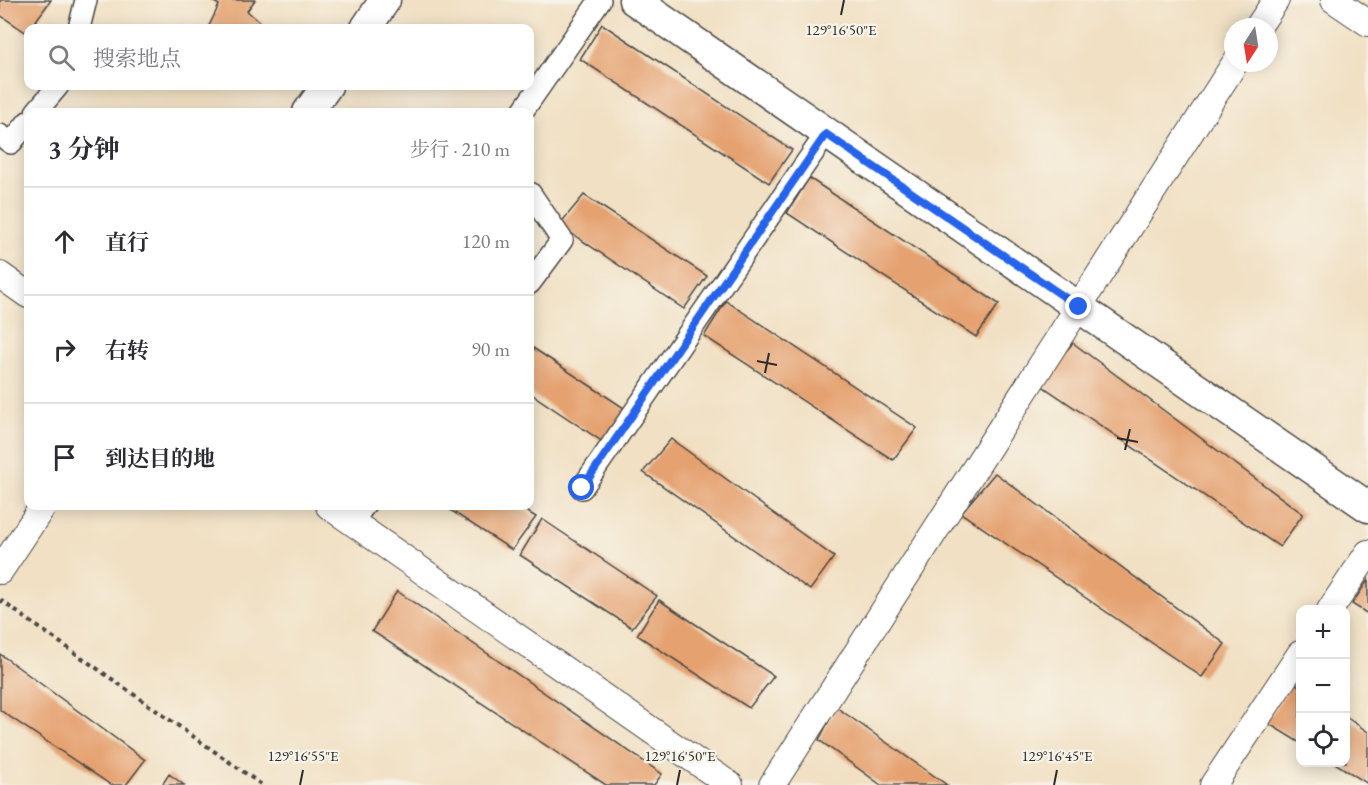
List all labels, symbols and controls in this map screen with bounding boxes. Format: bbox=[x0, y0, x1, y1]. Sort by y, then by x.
north arrow bbox=[1224, 18, 1278, 72]
text: 129°16'50"E bbox=[805, 20, 877, 39]
search box bbox=[24, 24, 534, 90]
icon: search bbox=[45, 41, 78, 74]
text: 搜索地点 bbox=[93, 44, 181, 73]
text: 3 分钟 bbox=[48, 132, 120, 166]
text: 步行 · 210 m bbox=[410, 136, 510, 162]
icon: ahead bbox=[48, 225, 81, 258]
text: 直行 bbox=[105, 228, 149, 257]
text: 120 m bbox=[462, 228, 510, 254]
route end bbox=[1065, 293, 1091, 319]
icon: right bbox=[48, 333, 81, 366]
text: 右转 bbox=[105, 336, 149, 365]
text: 90 m bbox=[471, 336, 510, 362]
icon: arrive bbox=[48, 441, 81, 474]
text: 到达目的地 bbox=[105, 444, 215, 473]
route start bbox=[568, 474, 594, 500]
map controls bbox=[1296, 605, 1350, 767]
button: + bbox=[1296, 605, 1350, 659]
button: − bbox=[1296, 659, 1350, 713]
button: locate bbox=[1296, 713, 1350, 767]
text: 129°16'55"E bbox=[267, 746, 339, 765]
text: 129°16'50"E bbox=[644, 746, 716, 765]
text: 129°16'45"E bbox=[1021, 746, 1093, 765]

